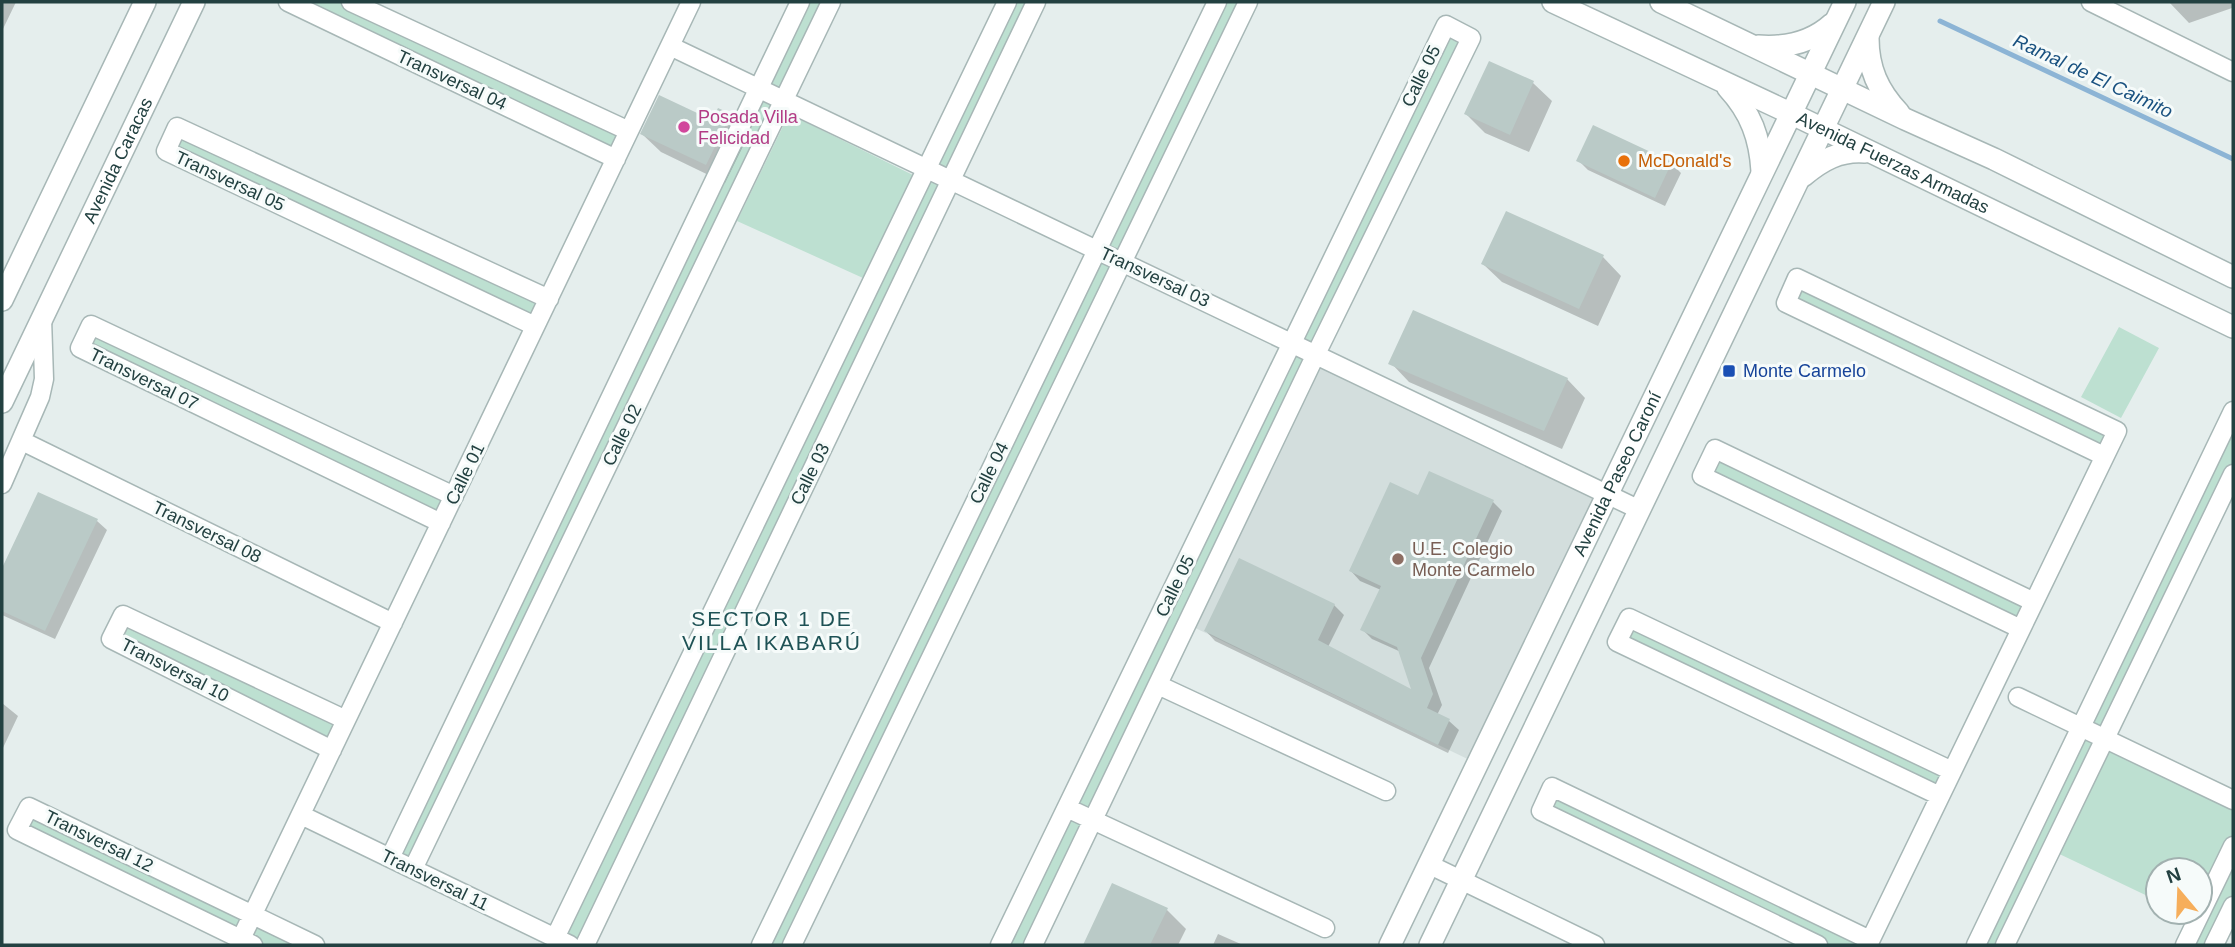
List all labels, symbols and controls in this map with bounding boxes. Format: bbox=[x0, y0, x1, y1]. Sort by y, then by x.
water label: Ramal de El Caimito bbox=[2010, 30, 2176, 122]
street label: Calle 05 bbox=[1398, 42, 1444, 110]
street label: Transversal 04 bbox=[394, 46, 510, 114]
street label: Avenida Caracas bbox=[79, 94, 157, 226]
place label: Posada Villa Felicidad bbox=[698, 107, 799, 148]
street label: Avenida Fuerzas Armadas bbox=[1794, 108, 1992, 218]
marker: Posada Villa Felicidad bbox=[676, 119, 692, 135]
street label: Transversal 05 bbox=[172, 147, 288, 215]
place label: McDonald's bbox=[1638, 151, 1731, 171]
marker: McDonald's bbox=[1616, 153, 1632, 169]
street label: Transversal 03 bbox=[1097, 243, 1213, 311]
street label: Transversal 07 bbox=[86, 344, 202, 414]
place label: Monte Carmelo bbox=[1743, 361, 1866, 381]
marker: Monte Carmelo bbox=[1721, 363, 1737, 379]
street label: Avenida Paseo Caroní bbox=[1569, 389, 1665, 559]
street label: Calle 02 bbox=[599, 401, 645, 469]
street label: Calle 04 bbox=[966, 439, 1012, 507]
street label: Calle 01 bbox=[442, 440, 488, 508]
street label: Calle 03 bbox=[787, 440, 833, 508]
street label: Transversal 08 bbox=[149, 497, 265, 567]
place label: U.E. Colegio Monte Carmelo bbox=[1412, 539, 1535, 580]
marker: U.E. Colegio Monte Carmelo bbox=[1390, 551, 1406, 567]
street label: Calle 05 bbox=[1152, 552, 1198, 620]
district label: SECTOR 1 DE VILLA IKABARÚ bbox=[682, 607, 862, 654]
street label: Transversal 10 bbox=[118, 634, 232, 706]
street label: Transversal 12 bbox=[41, 806, 157, 876]
street label: Transversal 11 bbox=[378, 845, 492, 915]
north arrow bbox=[2144, 856, 2214, 926]
text: N bbox=[2164, 863, 2184, 888]

